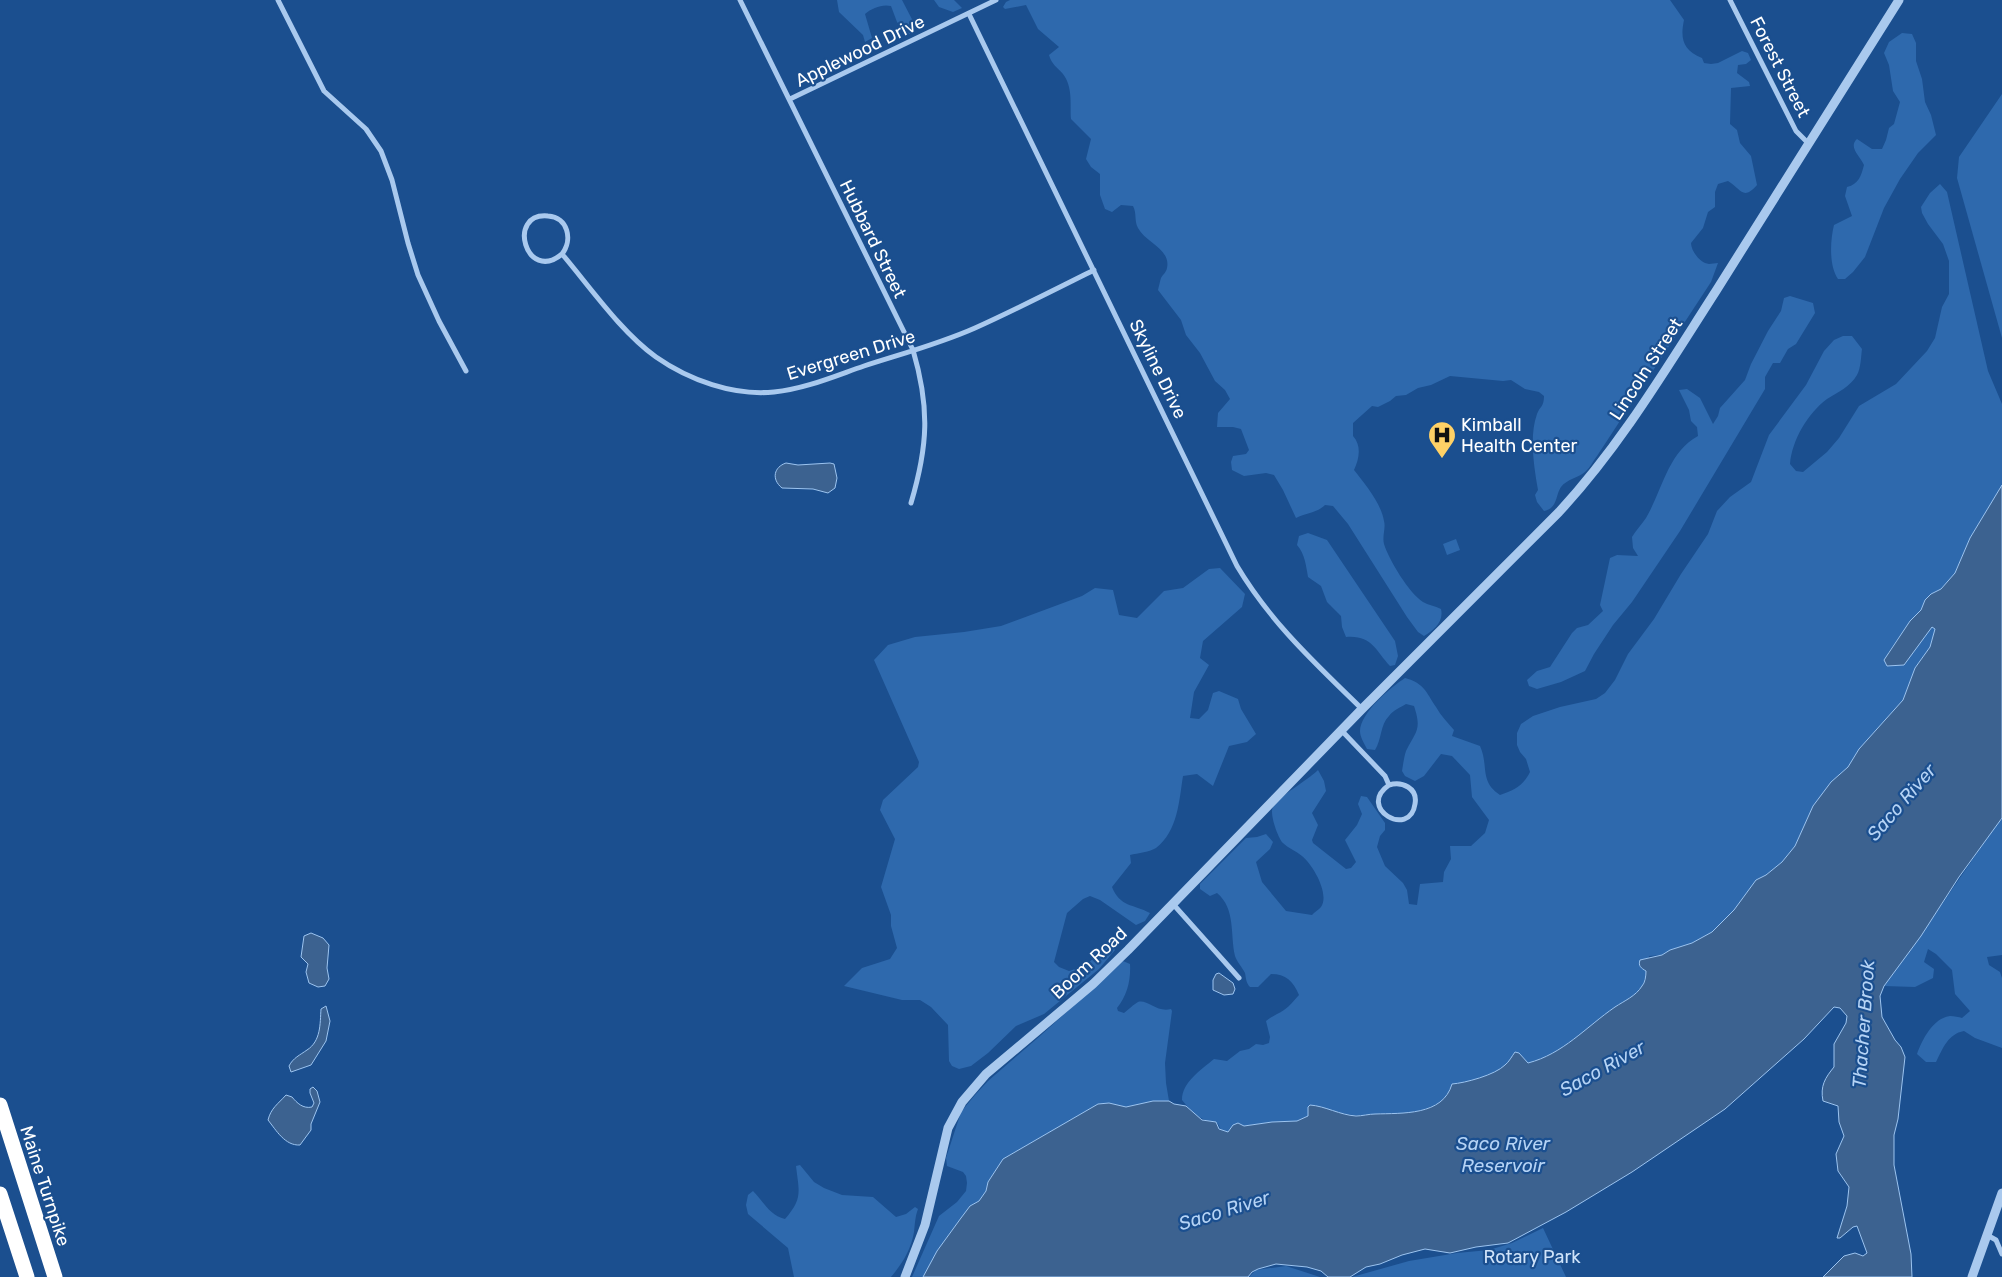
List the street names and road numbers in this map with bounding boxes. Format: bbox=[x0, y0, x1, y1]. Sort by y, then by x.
street label: Applewood Drive bbox=[792, 10, 928, 92]
street label: Forest Street bbox=[1745, 13, 1815, 121]
street label: Hubbard Street bbox=[835, 176, 911, 302]
street label: Lincoln Street bbox=[1605, 314, 1687, 424]
street label: Skyline Drive bbox=[1124, 316, 1192, 422]
street label: Evergreen Drive bbox=[784, 325, 918, 385]
street label: Boom Road bbox=[1046, 922, 1132, 1004]
street label: Maine Turnpike bbox=[15, 1123, 75, 1249]

